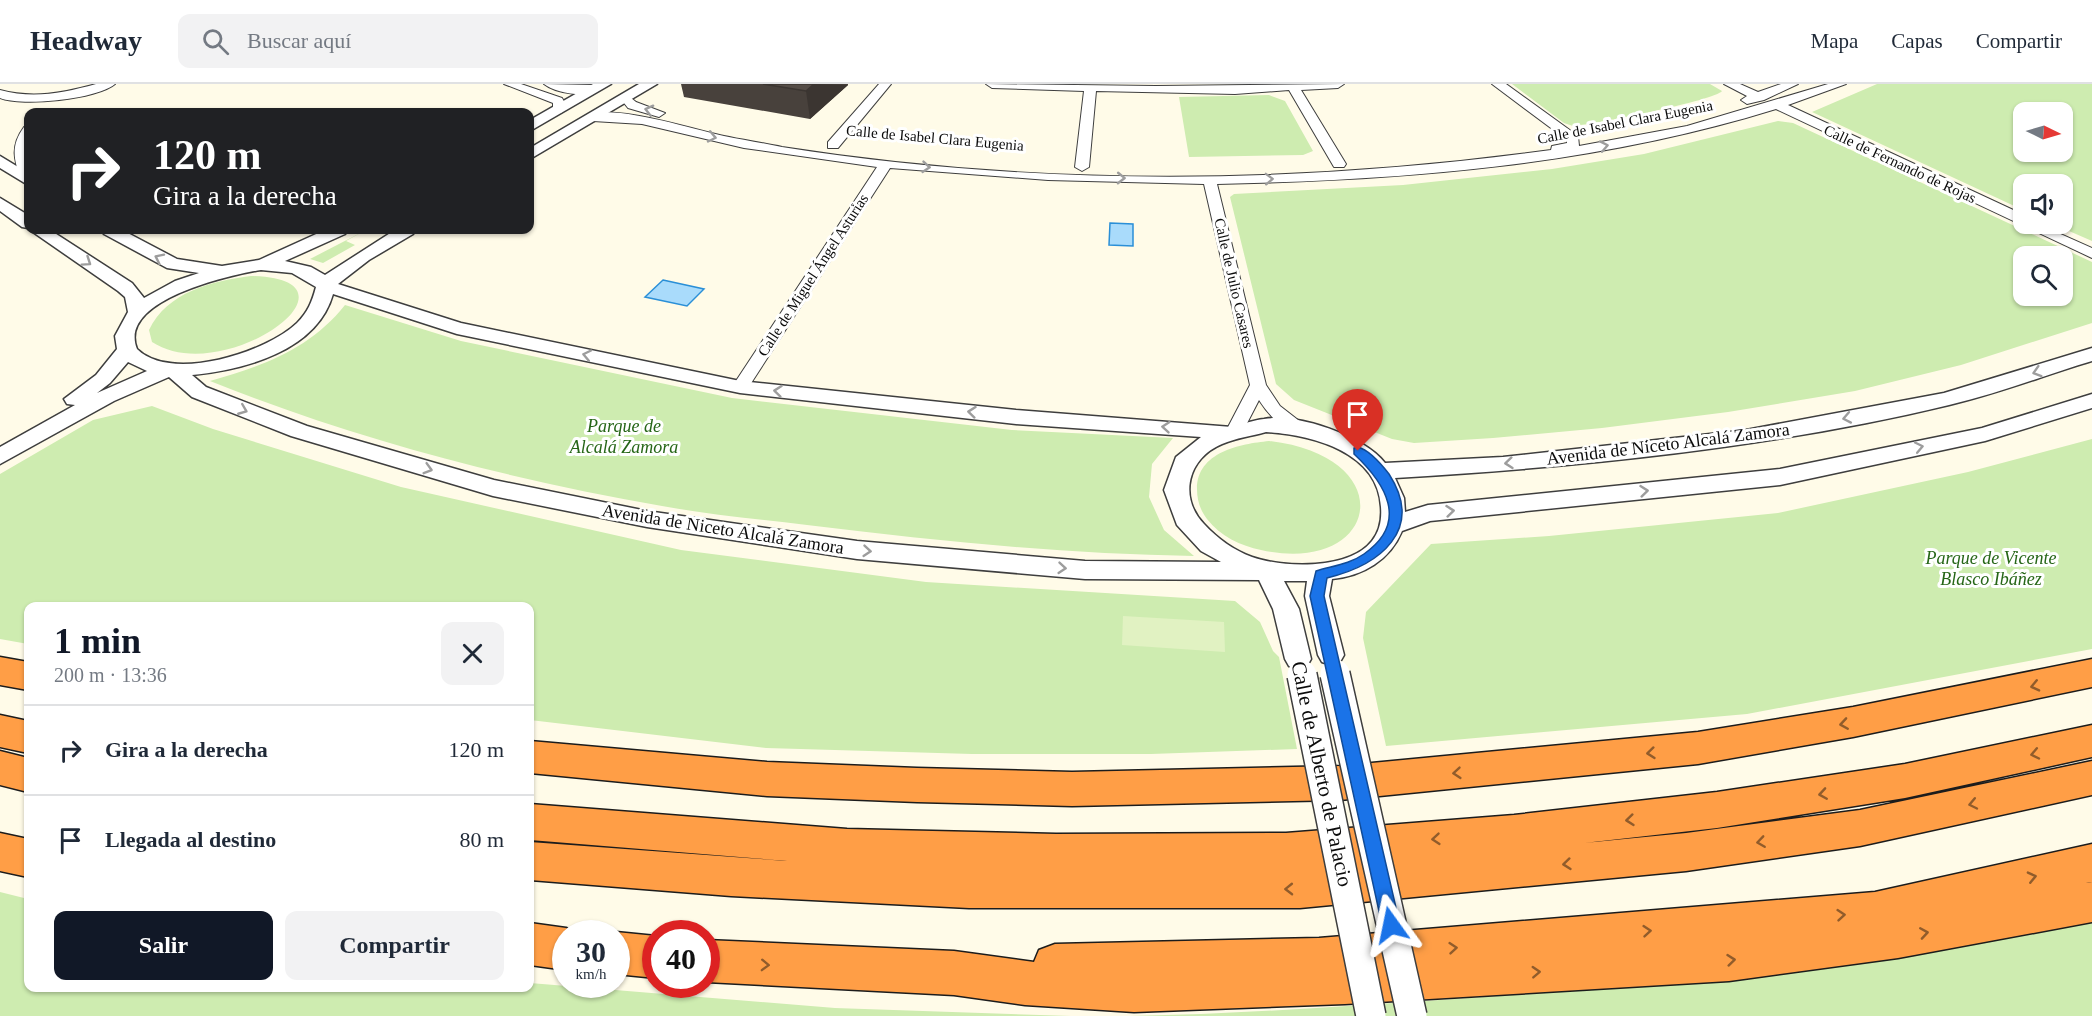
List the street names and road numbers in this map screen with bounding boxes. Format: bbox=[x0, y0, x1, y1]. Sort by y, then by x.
street label: Calle de Isabel Clara Eugenia bbox=[1536, 97, 1714, 147]
street label: Calle de Isabel Clara Eugenia bbox=[846, 122, 1025, 154]
street label: Calle de Fernando de Rojas bbox=[1821, 122, 1979, 206]
street label: Calle de Miguel Ángel Asturias bbox=[755, 191, 872, 359]
street label: Calle de Julio Casares bbox=[1211, 216, 1257, 350]
street label: Avenida de Niceto Alcalá Zamora bbox=[1545, 419, 1791, 469]
street label: Avenida de Niceto Alcalá Zamora bbox=[601, 500, 845, 558]
street label: Calle de Alberto de Palacio bbox=[1286, 659, 1358, 889]

